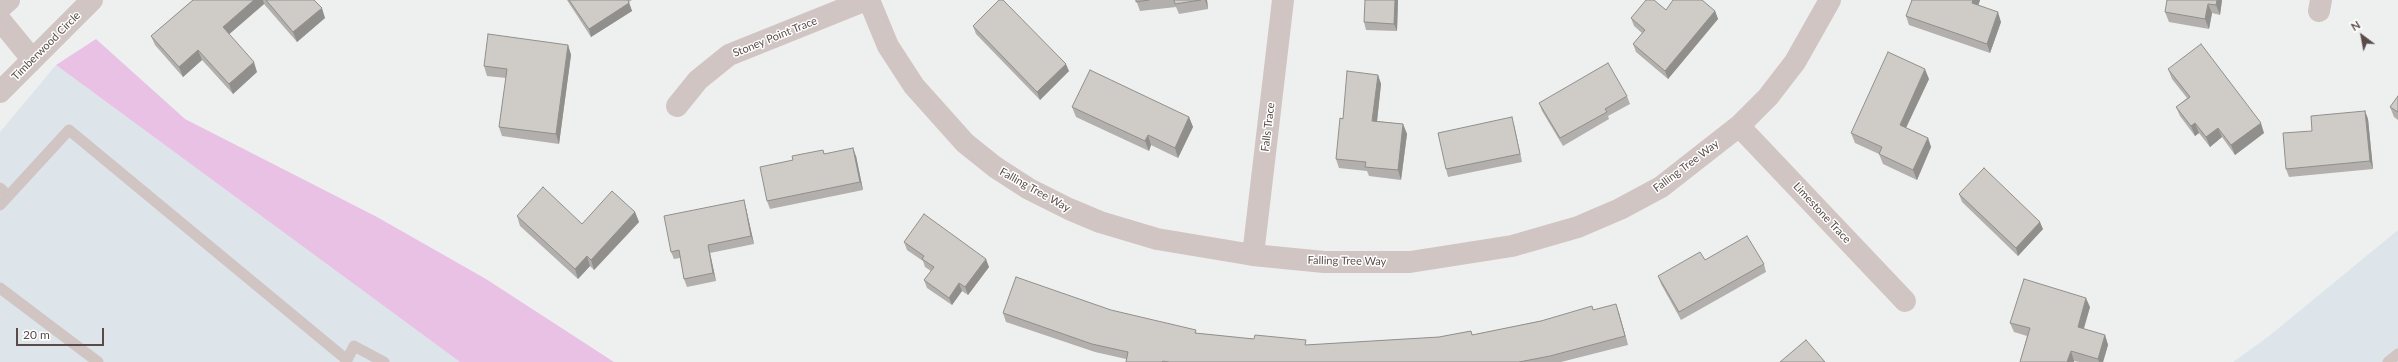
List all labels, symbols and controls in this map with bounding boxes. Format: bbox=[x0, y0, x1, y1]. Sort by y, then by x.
street label: Timberwood Circle bbox=[9, 9, 83, 83]
street label: Stoney Point Trace bbox=[731, 14, 819, 60]
north arrow bbox=[2342, 16, 2382, 56]
text: N bbox=[2348, 18, 2362, 33]
street label: Falls Trace bbox=[1258, 102, 1278, 152]
street label: Falling Tree Way bbox=[1651, 137, 1721, 195]
street label: Falling Tree Way bbox=[997, 165, 1073, 215]
street label: Limestone Trace bbox=[1790, 180, 1854, 246]
street label: Falling Tree Way bbox=[1308, 254, 1386, 268]
scale bar bbox=[18, 320, 106, 346]
text: 20 m bbox=[23, 327, 50, 342]

